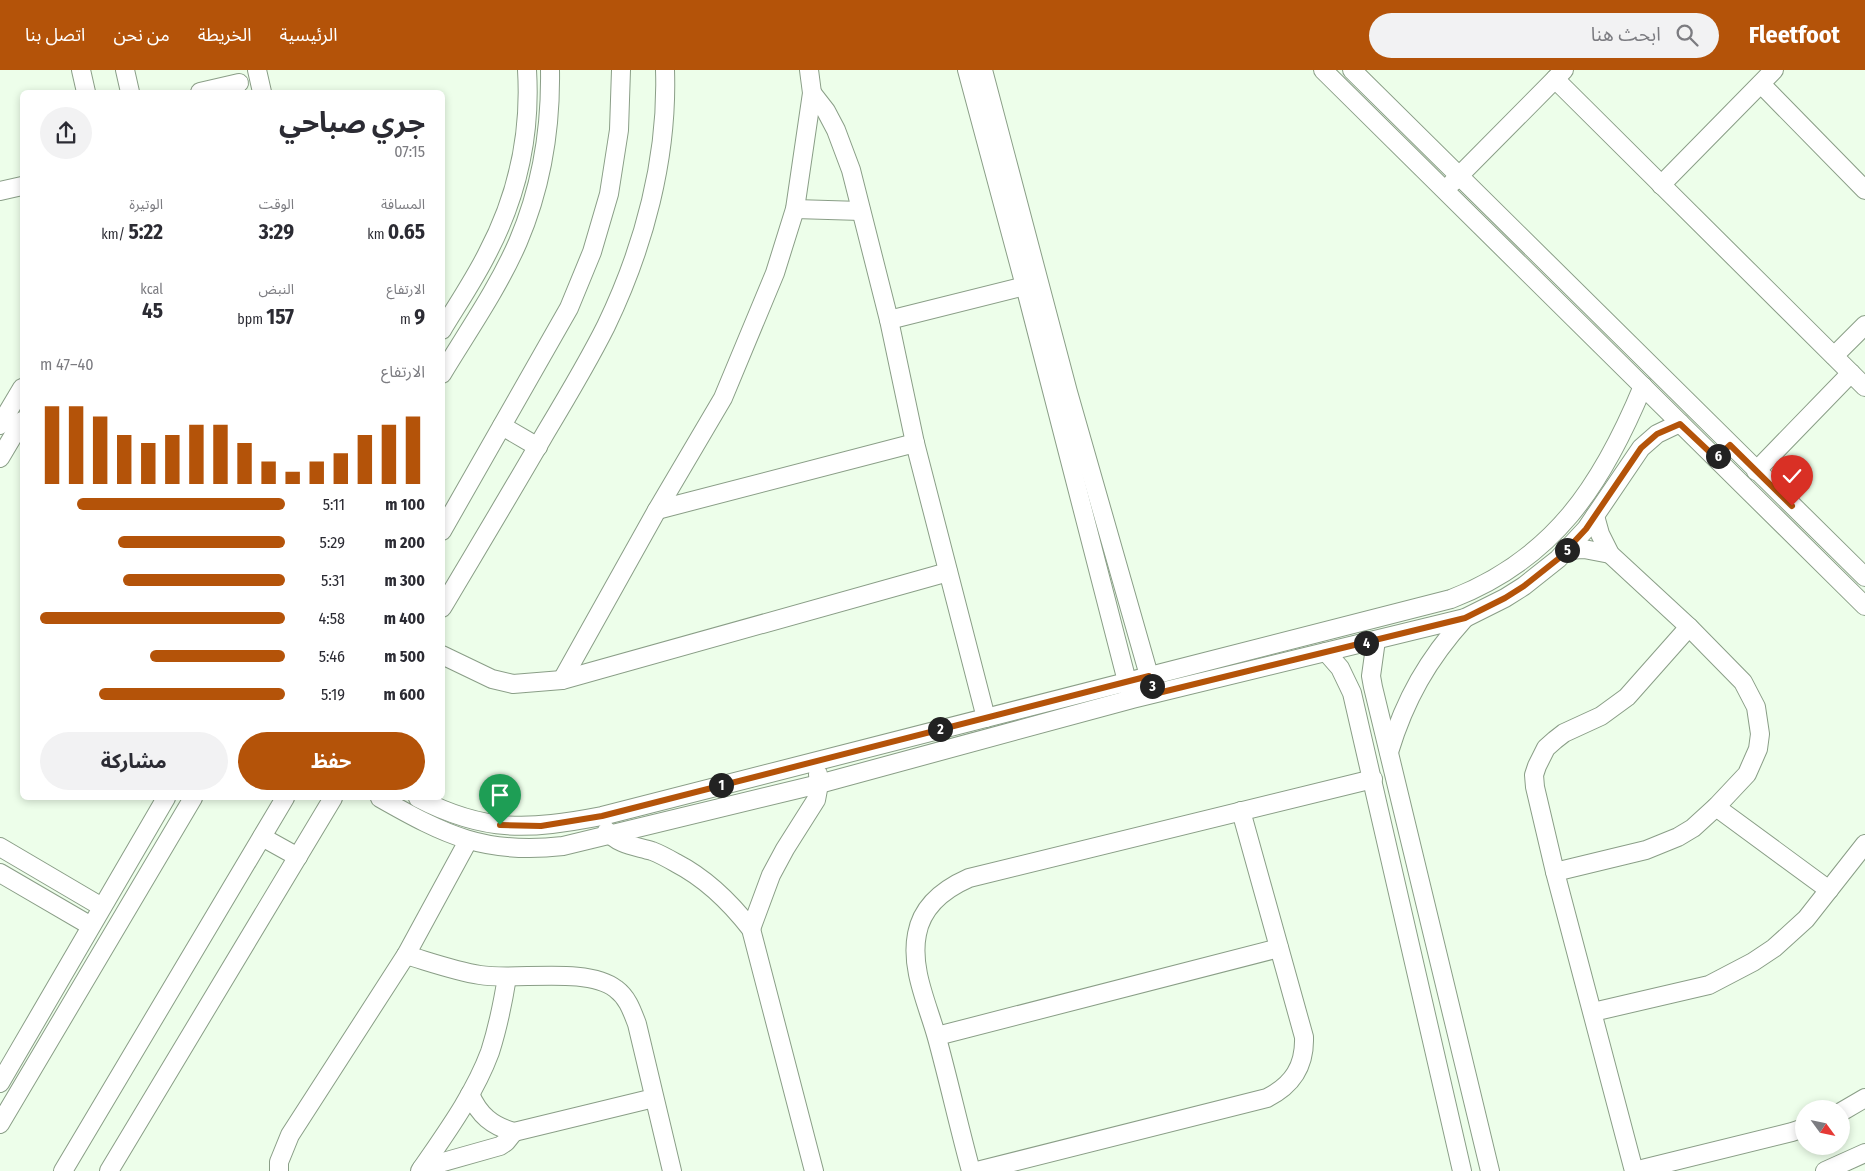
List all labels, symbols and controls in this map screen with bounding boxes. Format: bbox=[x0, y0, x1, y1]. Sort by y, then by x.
search box bbox=[1369, 13, 1719, 58]
icon: search bbox=[1673, 21, 1701, 49]
text: Fleetfoot bbox=[1749, 21, 1840, 49]
text: ابحث هنا bbox=[1591, 23, 1661, 46]
text: اتصل بنا bbox=[25, 24, 85, 46]
text: من نحن bbox=[113, 24, 170, 46]
text: الخريطة bbox=[198, 24, 252, 46]
text: الرئيسية bbox=[280, 24, 337, 46]
text: جري صباحي bbox=[279, 106, 425, 139]
button: share bbox=[40, 107, 92, 159]
text: 07:15 bbox=[394, 142, 425, 161]
text: الوتيرة bbox=[129, 196, 163, 213]
text: الوقت bbox=[259, 196, 294, 213]
text: المسافة bbox=[381, 196, 425, 213]
text: 5:22 bbox=[128, 219, 163, 245]
text: 3:29 bbox=[259, 219, 294, 245]
text: 0.65 bbox=[388, 219, 425, 245]
text: /km bbox=[101, 226, 128, 243]
text: km bbox=[367, 226, 388, 243]
text: kcal bbox=[140, 281, 163, 298]
text: النبض bbox=[258, 281, 294, 298]
text: الارتفاع bbox=[387, 281, 425, 298]
text: 45 bbox=[142, 298, 163, 324]
text: 157 bbox=[266, 304, 294, 330]
text: 9 bbox=[414, 304, 425, 330]
text: bpm bbox=[237, 311, 266, 328]
text: m bbox=[400, 311, 414, 328]
text: 40–47 m bbox=[40, 355, 94, 374]
text: الارتفاع bbox=[381, 362, 425, 381]
pin: 6 bbox=[1706, 444, 1730, 468]
text: 6 bbox=[1715, 448, 1722, 465]
pin bbox=[1771, 455, 1813, 506]
icon: check bbox=[1778, 462, 1806, 490]
text: 5:11 bbox=[323, 495, 345, 514]
text: 100 m bbox=[385, 495, 425, 514]
text: 5:29 bbox=[320, 533, 345, 552]
text: 200 m bbox=[385, 533, 425, 552]
pin: 5 bbox=[1554, 538, 1580, 562]
text: 5 bbox=[1564, 542, 1571, 559]
text: 5:31 bbox=[321, 571, 345, 590]
text: 300 m bbox=[384, 571, 425, 590]
text: 4:58 bbox=[318, 609, 345, 628]
text: 400 m bbox=[384, 609, 425, 628]
pin: 4 bbox=[1354, 630, 1378, 656]
text: 4 bbox=[1363, 635, 1370, 652]
text: 5:46 bbox=[319, 647, 345, 666]
text: 500 m bbox=[384, 647, 425, 666]
pin: 3 bbox=[1140, 674, 1164, 698]
text: 3 bbox=[1149, 678, 1156, 695]
text: 5:19 bbox=[321, 685, 345, 704]
text: 600 m bbox=[384, 685, 425, 704]
pin: 2 bbox=[928, 716, 952, 742]
text: 2 bbox=[937, 721, 944, 738]
button: مشاركة bbox=[40, 732, 228, 790]
button: حفظ bbox=[238, 732, 425, 790]
pin: 1 bbox=[708, 772, 734, 798]
pin bbox=[479, 774, 521, 825]
text: 1 bbox=[719, 777, 724, 794]
icon: arrive bbox=[486, 781, 514, 809]
north arrow bbox=[1795, 1100, 1850, 1155]
map controls bbox=[1795, 1100, 1850, 1155]

